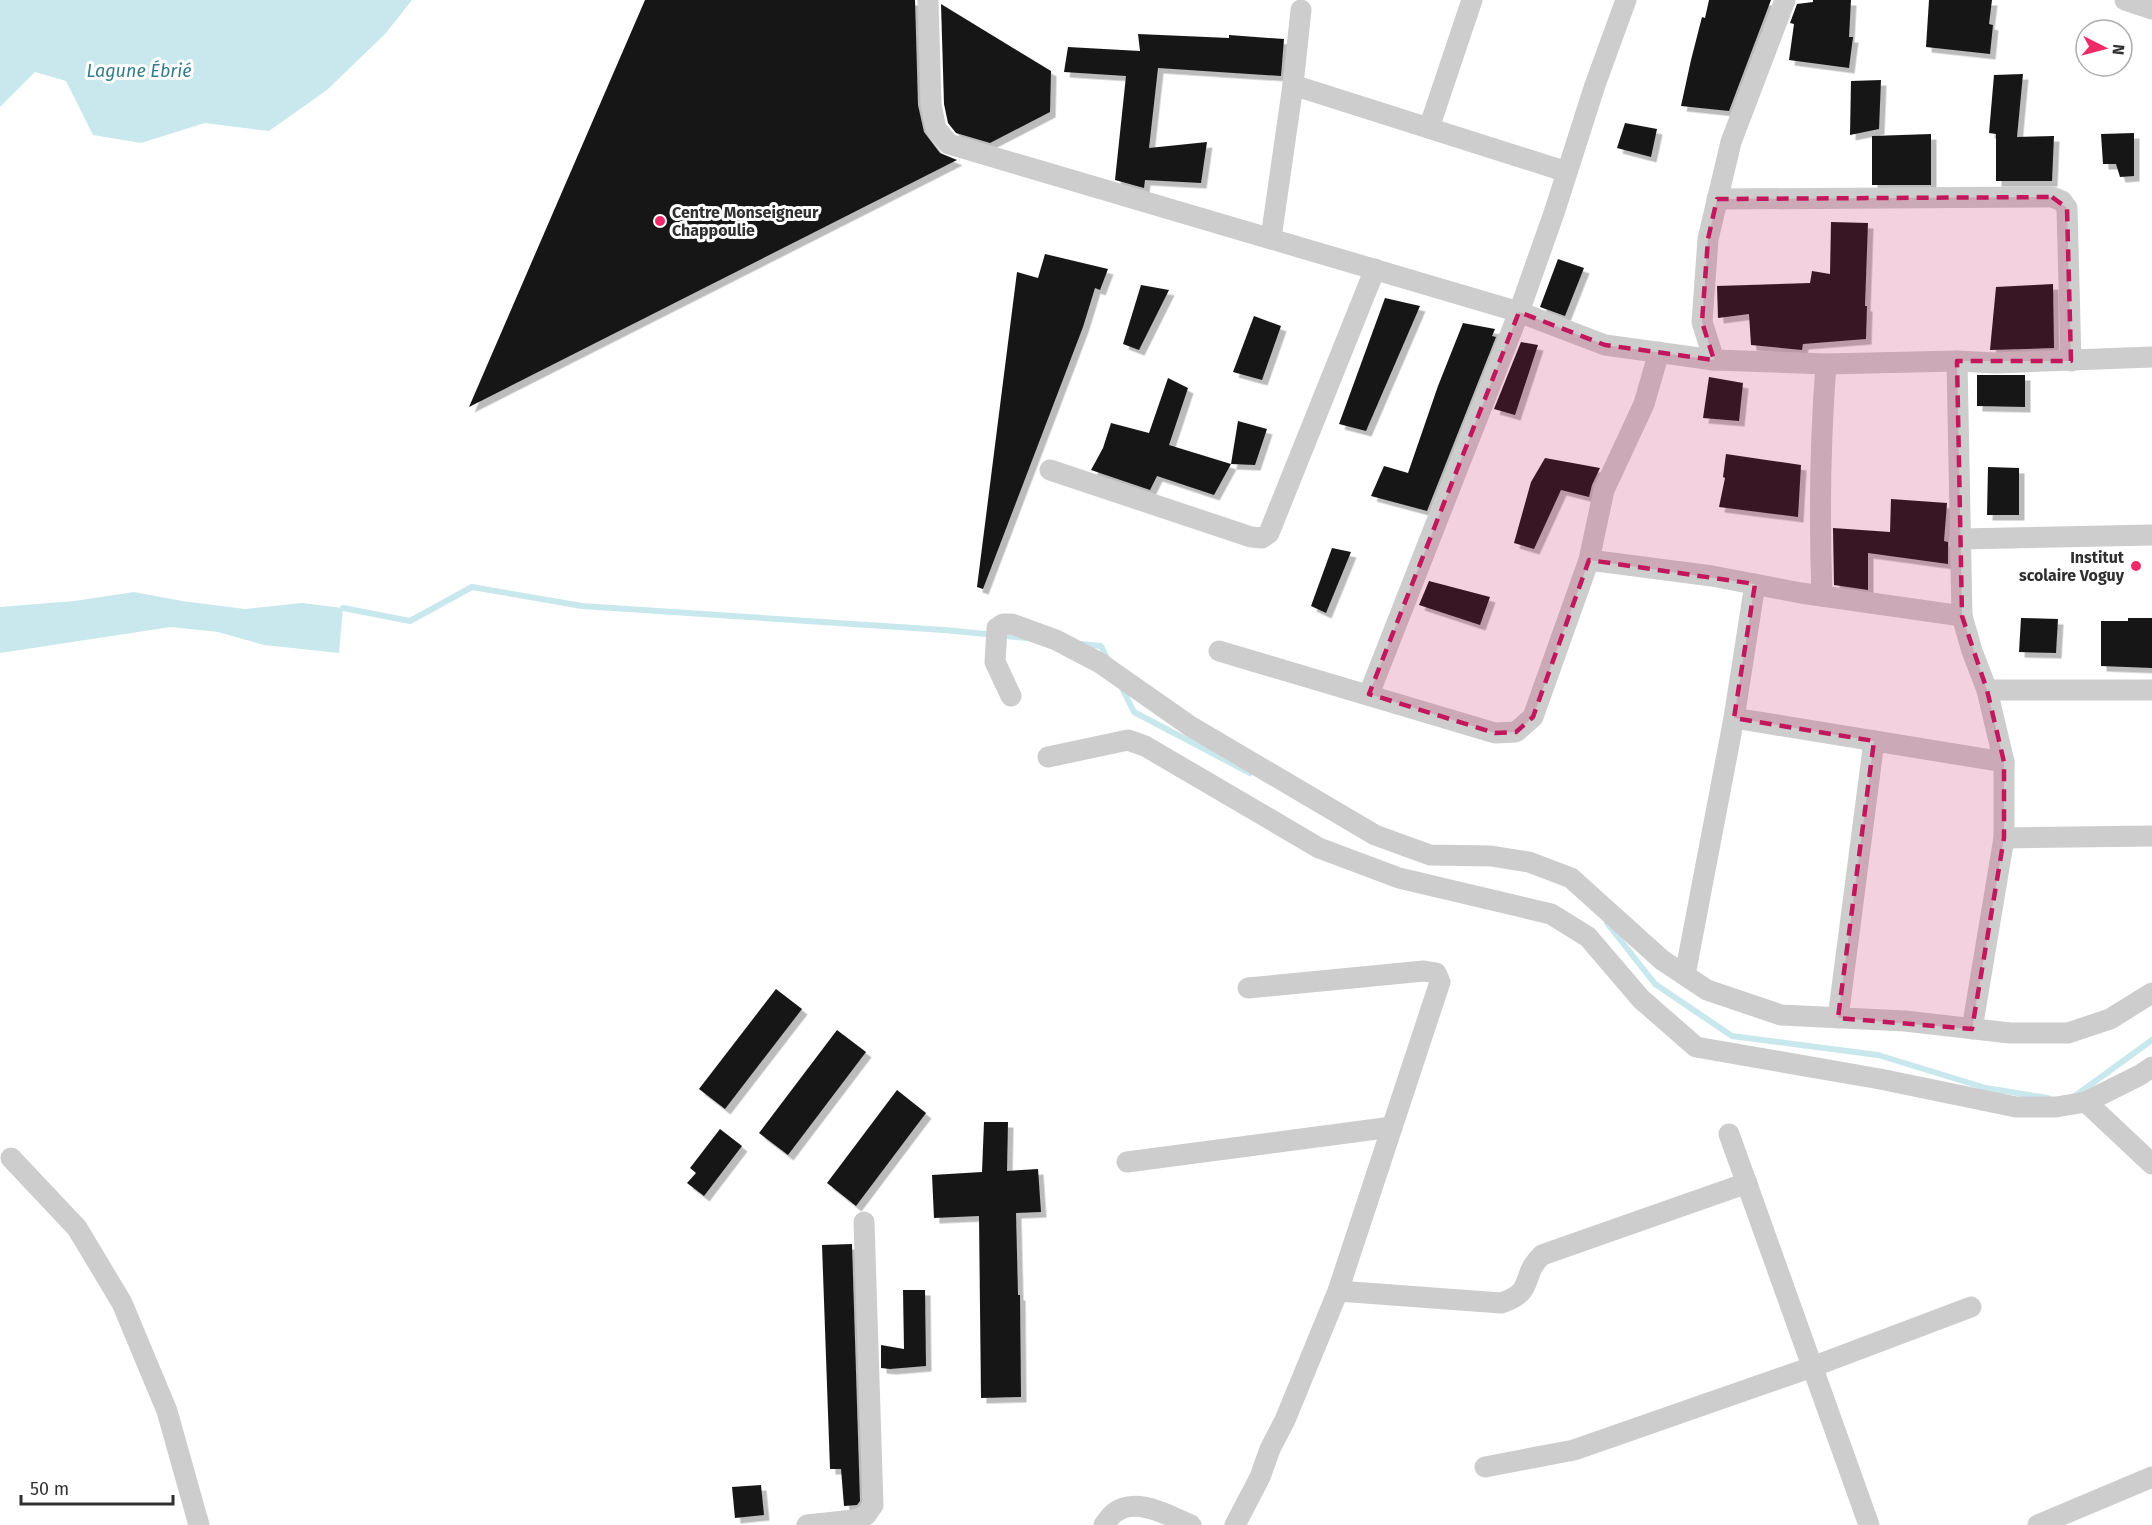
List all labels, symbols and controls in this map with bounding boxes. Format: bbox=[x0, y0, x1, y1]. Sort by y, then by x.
north arrow bbox=[2074, 18, 2134, 78]
text: N bbox=[2108, 43, 2128, 56]
water label: Lagune Ébrié bbox=[87, 59, 192, 82]
place label: Centre Monseigneur Chappoulie bbox=[672, 203, 819, 240]
marker: Centre Monseigneur Chappoulie bbox=[653, 214, 667, 228]
place label: Institut scolaire Voguy bbox=[2019, 548, 2125, 585]
marker: Institut scolaire Voguy bbox=[2129, 559, 2143, 573]
scale bar bbox=[21, 1468, 172, 1506]
text: 50 m bbox=[30, 1478, 69, 1500]

